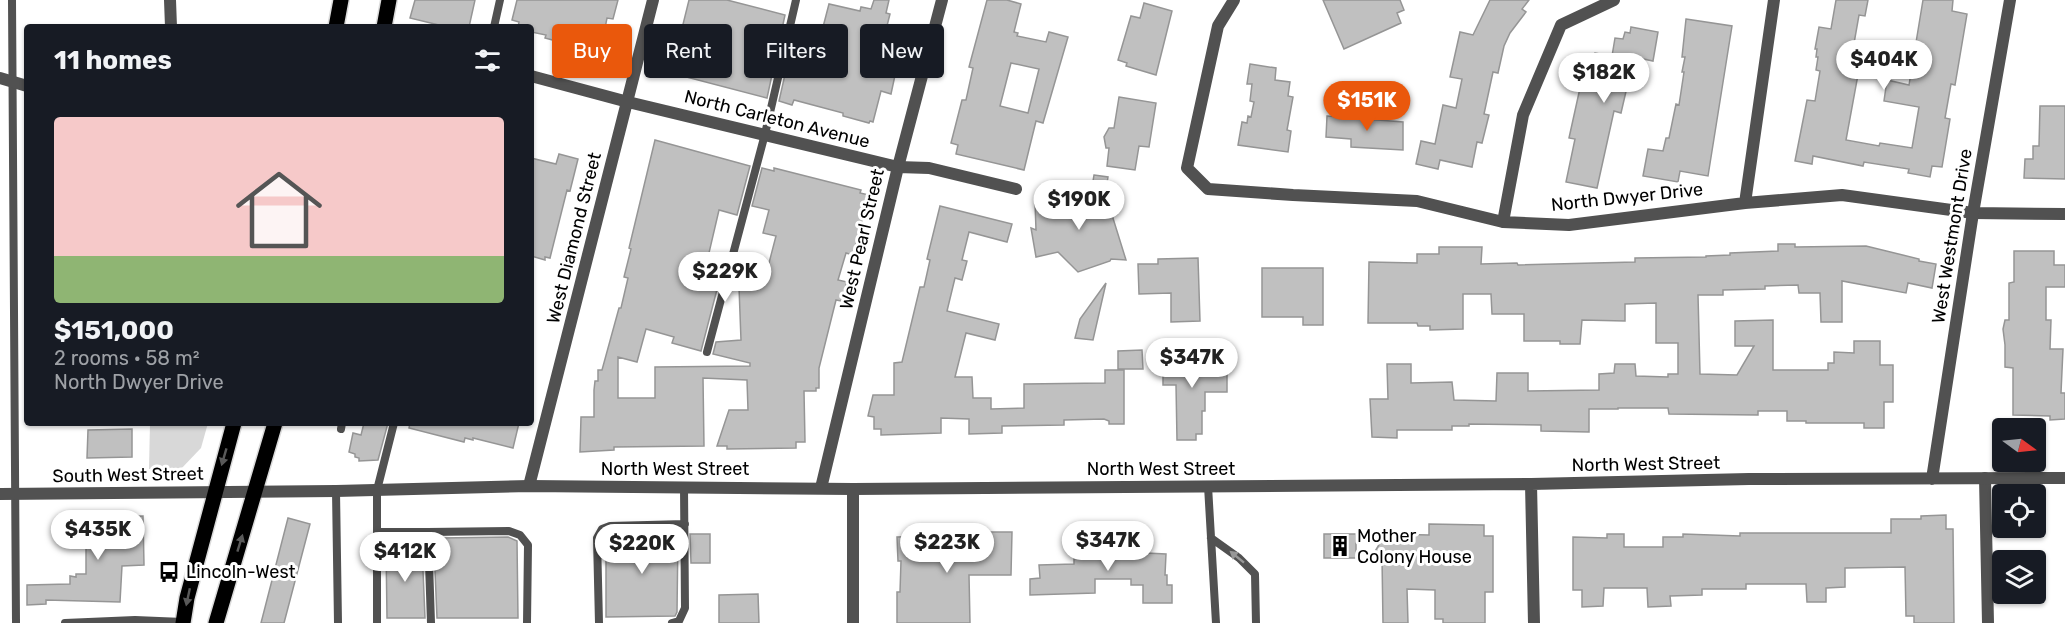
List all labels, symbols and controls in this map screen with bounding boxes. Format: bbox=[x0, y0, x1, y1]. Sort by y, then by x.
chip: Buy bbox=[552, 24, 632, 78]
chip: Rent bbox=[644, 24, 732, 78]
chip: Filters bbox=[744, 24, 848, 78]
chip: New bbox=[860, 24, 944, 78]
pin: $404K bbox=[1842, 40, 1926, 91]
icon: filters bbox=[471, 44, 504, 77]
text: 11 homes bbox=[54, 45, 172, 76]
text: $404K bbox=[1850, 47, 1918, 71]
pin: $182K bbox=[1562, 53, 1646, 104]
text: $182K bbox=[1572, 60, 1636, 84]
pin: $151K bbox=[1325, 81, 1409, 132]
street label: North Carleton Avenue bbox=[682, 85, 872, 153]
text: $151K bbox=[1337, 88, 1397, 112]
street label: West Westmont Drive bbox=[1927, 147, 1977, 325]
street label: West Diamond Street bbox=[542, 150, 606, 326]
icon: home bbox=[225, 156, 333, 264]
street label: West Pearl Street bbox=[835, 166, 889, 312]
street label: North Dwyer Drive bbox=[1550, 178, 1704, 216]
pin: $190K bbox=[1037, 180, 1121, 231]
text: $190K bbox=[1048, 187, 1110, 211]
pin: $229K bbox=[683, 252, 767, 303]
text: $229K bbox=[692, 259, 758, 283]
text: $151,000 bbox=[54, 315, 174, 346]
pin: $347K bbox=[1150, 338, 1234, 389]
text: $347K bbox=[1160, 345, 1224, 369]
text: 2 rooms · 58 m² bbox=[54, 346, 200, 370]
text: North Dwyer Drive bbox=[54, 370, 224, 394]
north arrow bbox=[1992, 418, 2046, 472]
map controls bbox=[1992, 418, 2046, 604]
one-way arrow bbox=[219, 449, 228, 467]
street label: North West Street bbox=[1572, 452, 1720, 476]
street label: North West Street bbox=[601, 458, 749, 480]
street label: North West Street bbox=[1087, 458, 1235, 480]
street label: South West Street bbox=[52, 463, 204, 487]
button: locate bbox=[1992, 484, 2046, 538]
pin: $435K bbox=[56, 510, 140, 561]
text: $435K bbox=[65, 517, 131, 541]
pin: $347K bbox=[1066, 521, 1150, 572]
pin: $223K bbox=[905, 523, 989, 574]
pin: $220K bbox=[600, 524, 684, 575]
place label: Mother Colony House bbox=[1357, 525, 1472, 568]
text: $347K bbox=[1076, 528, 1140, 552]
text: $223K bbox=[914, 530, 980, 554]
text: $220K bbox=[609, 531, 675, 555]
pin: $412K bbox=[363, 532, 447, 583]
one-way arrow bbox=[236, 534, 245, 552]
building icon: Mother Colony House bbox=[1328, 534, 1352, 558]
text: $412K bbox=[374, 539, 436, 563]
button: layers bbox=[1992, 550, 2046, 604]
one-way arrow bbox=[1230, 551, 1245, 564]
bus stop icon: Lincoln-West bbox=[157, 560, 181, 584]
place label: Lincoln-West bbox=[186, 561, 296, 583]
one-way arrow bbox=[183, 588, 192, 607]

